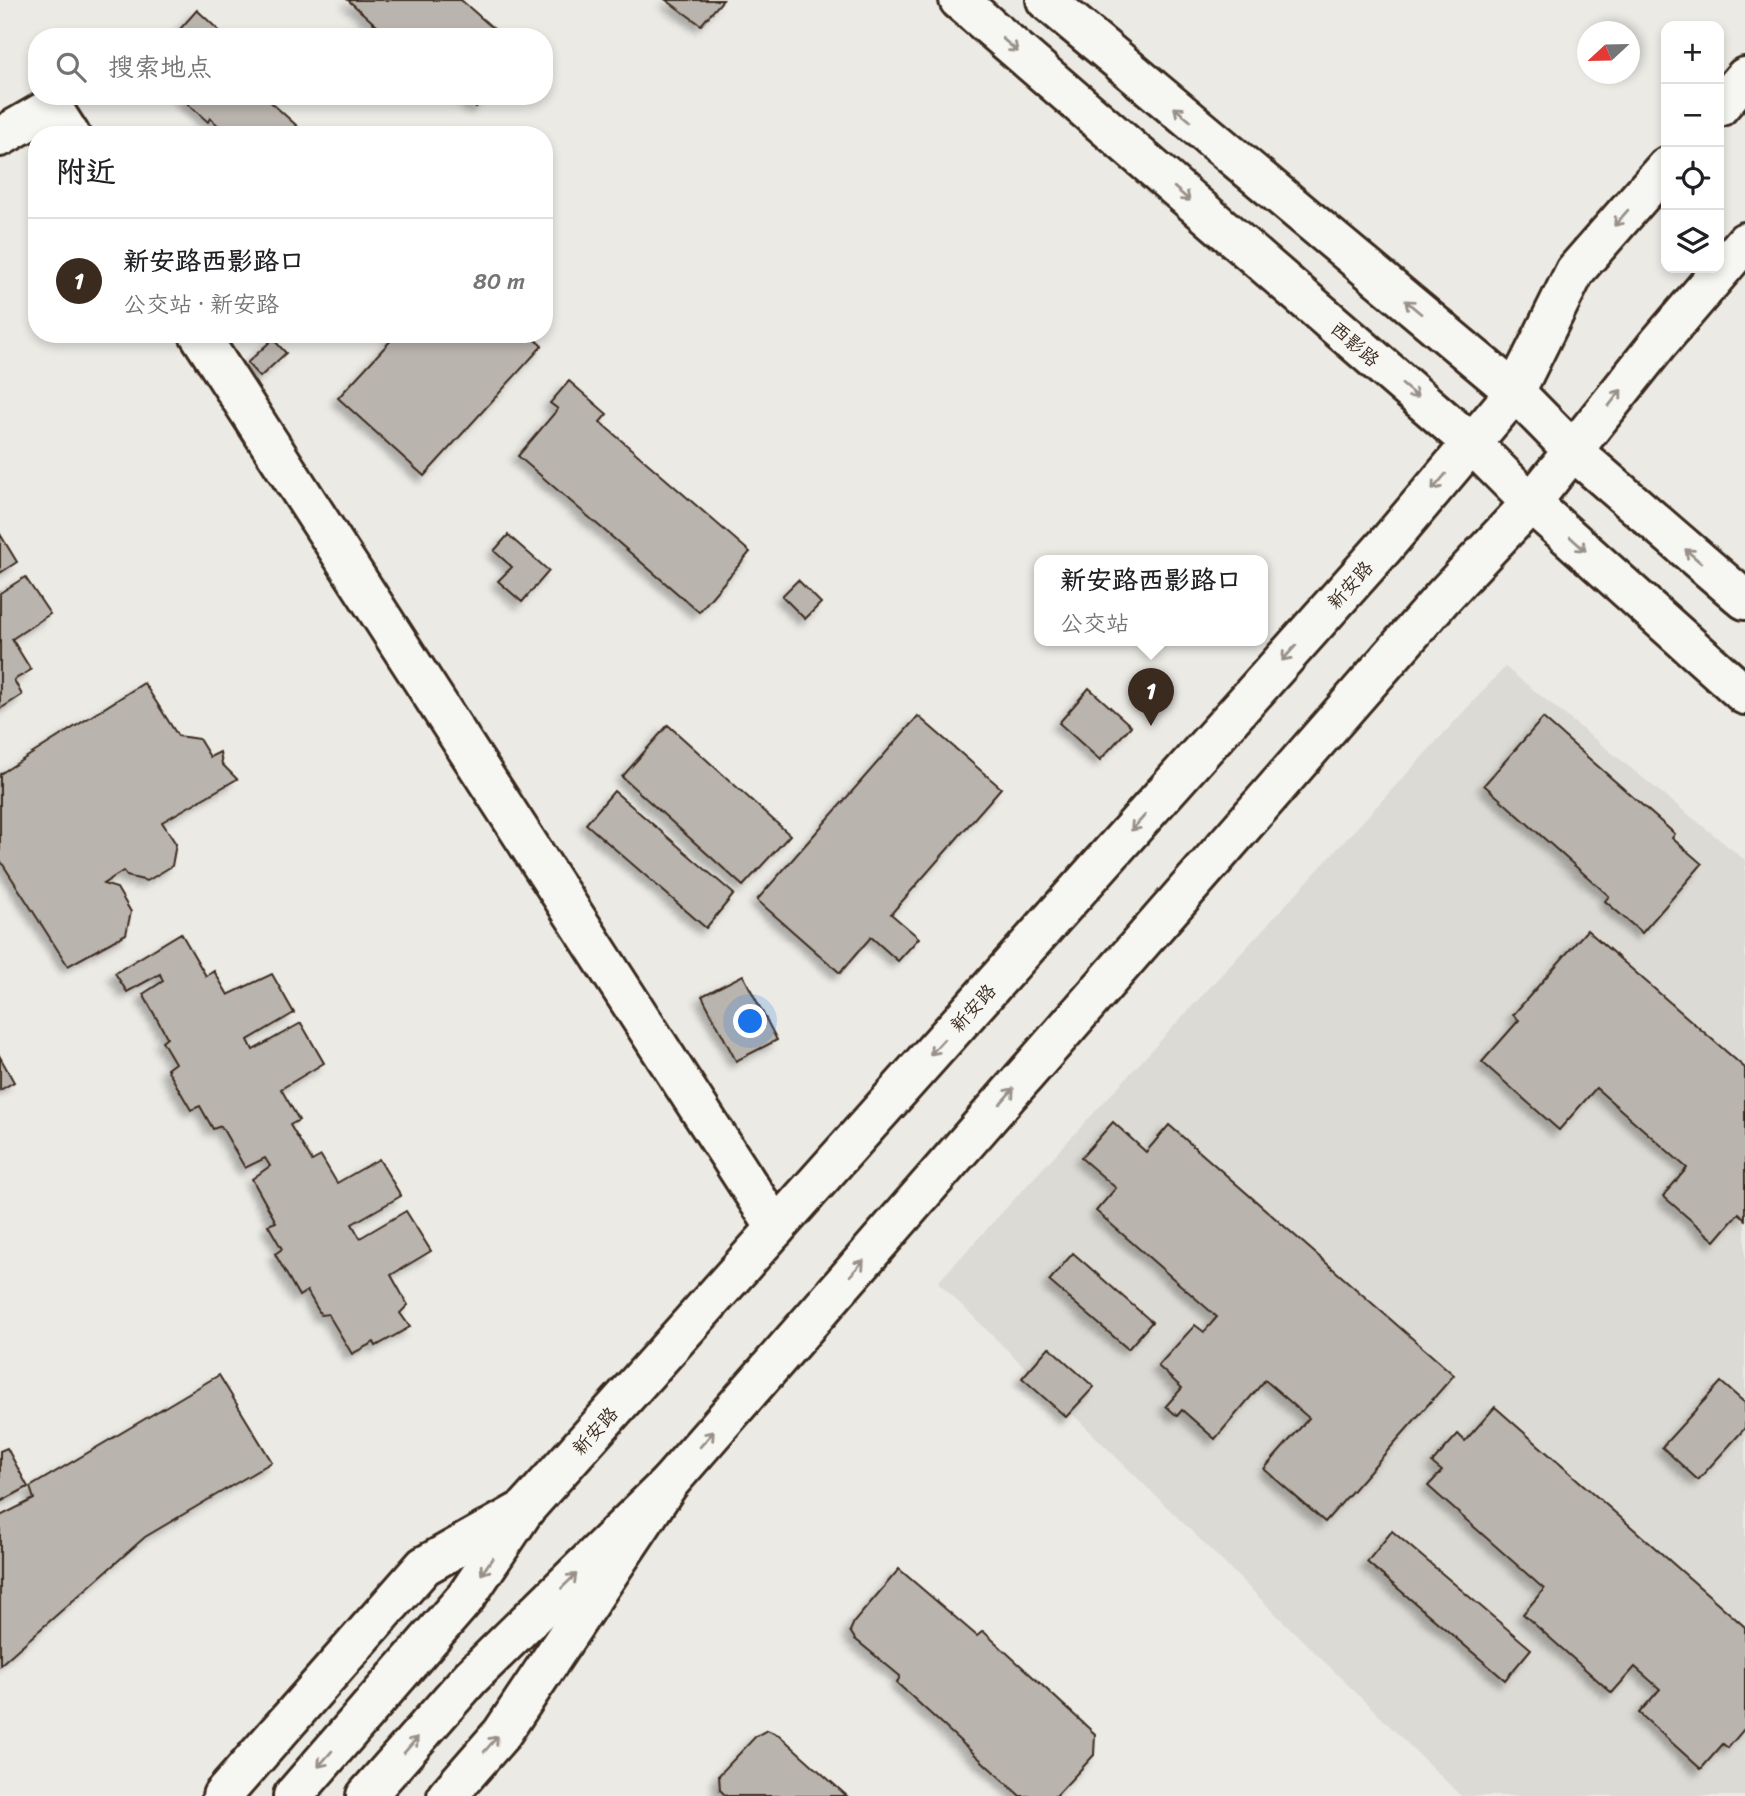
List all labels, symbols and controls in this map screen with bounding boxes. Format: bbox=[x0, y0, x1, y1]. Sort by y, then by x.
north arrow bbox=[1577, 21, 1640, 84]
map controls bbox=[1661, 21, 1724, 273]
button: + bbox=[1661, 21, 1724, 84]
search box bbox=[28, 28, 553, 105]
one-way arrow bbox=[1001, 37, 1019, 53]
text: 搜索地点 bbox=[108, 44, 212, 90]
icon: search bbox=[52, 48, 90, 86]
button: − bbox=[1661, 84, 1724, 147]
one-way arrow bbox=[1174, 106, 1192, 122]
text: 附近 bbox=[56, 145, 116, 199]
button: locate bbox=[1661, 147, 1724, 210]
one-way arrow bbox=[1173, 186, 1191, 202]
one-way arrow bbox=[1613, 209, 1629, 227]
button: layers bbox=[1661, 210, 1724, 273]
text: 新安路西影路口 bbox=[123, 238, 305, 284]
text: 1 bbox=[74, 261, 84, 302]
text: 80 m bbox=[473, 261, 525, 302]
text: 公交站 · 新安路 bbox=[123, 284, 279, 325]
one-way arrow bbox=[1405, 299, 1423, 315]
street label: 西影路 bbox=[1323, 313, 1387, 375]
one-way arrow bbox=[1401, 383, 1419, 399]
one-way arrow bbox=[1608, 389, 1623, 407]
one-way arrow bbox=[1431, 472, 1447, 490]
one-way arrow bbox=[1569, 536, 1587, 552]
one-way arrow bbox=[1685, 548, 1703, 564]
street label: 新安路 bbox=[1319, 553, 1381, 617]
popup bbox=[1034, 555, 1268, 646]
text: 新安路西影路口 bbox=[1060, 557, 1242, 603]
text: 公交站 bbox=[1060, 603, 1129, 644]
one-way arrow bbox=[1281, 644, 1297, 662]
pin: 1 bbox=[1128, 668, 1174, 726]
one-way arrow bbox=[1130, 814, 1146, 832]
street label: 新安路 bbox=[942, 976, 1004, 1040]
your location bbox=[733, 1004, 767, 1038]
one-way arrow bbox=[929, 1038, 945, 1056]
one-way arrow bbox=[999, 1088, 1015, 1106]
one-way arrow bbox=[849, 1259, 865, 1277]
street label: 新安路 bbox=[564, 1399, 626, 1463]
one-way arrow bbox=[699, 1430, 715, 1448]
one-way arrow bbox=[480, 1556, 494, 1575]
one-way arrow bbox=[560, 1572, 577, 1589]
one-way arrow bbox=[403, 1736, 419, 1754]
one-way arrow bbox=[483, 1736, 499, 1754]
one-way arrow bbox=[317, 1749, 333, 1767]

